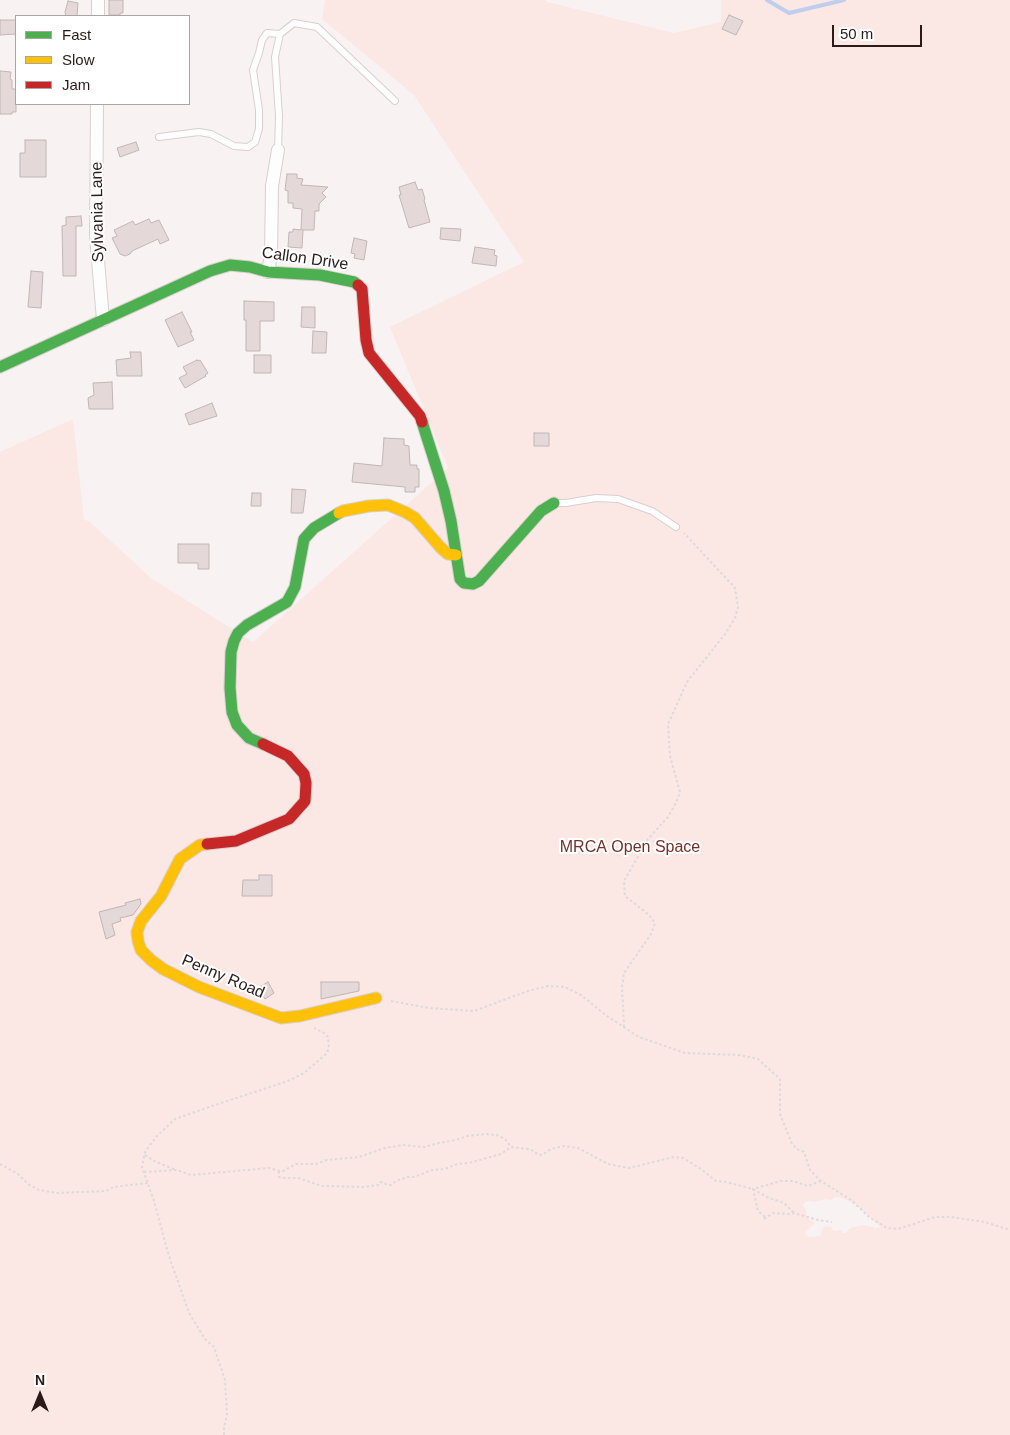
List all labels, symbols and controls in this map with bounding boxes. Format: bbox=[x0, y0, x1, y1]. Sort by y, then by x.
legend bbox=[15, 15, 190, 105]
scale bar bbox=[835, 15, 925, 47]
text: 50 m bbox=[840, 25, 873, 42]
text: Fast bbox=[62, 26, 91, 43]
text: Slow bbox=[62, 51, 95, 68]
text: Jam bbox=[62, 76, 90, 93]
street label: Sylvania Lane bbox=[88, 162, 108, 262]
street label: Callon Drive bbox=[261, 243, 349, 275]
park label: MRCA Open Space bbox=[560, 838, 700, 858]
street label: Penny Road bbox=[179, 951, 267, 1003]
north arrow bbox=[15, 1370, 65, 1420]
text: N bbox=[35, 1372, 45, 1388]

